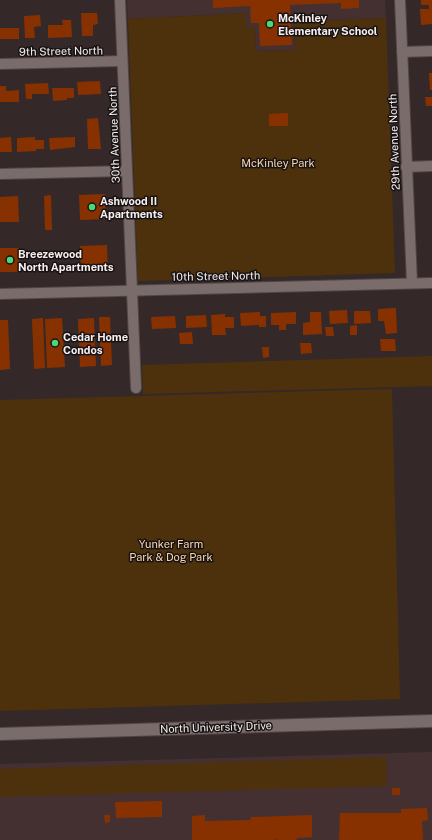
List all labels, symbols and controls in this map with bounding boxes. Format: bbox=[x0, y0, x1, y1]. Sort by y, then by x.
place label: McKinley Elementary School bbox=[278, 12, 378, 37]
marker: McKinley Elementary School bbox=[265, 19, 275, 29]
street label: 9th Street North bbox=[19, 44, 103, 58]
street label: 30th Avenue North bbox=[106, 87, 122, 183]
street label: 29th Avenue North bbox=[386, 94, 402, 190]
park label: McKinley Park bbox=[241, 157, 315, 169]
place label: Ashwood II Apartments bbox=[100, 195, 163, 220]
marker: Ashwood II Apartments bbox=[87, 202, 97, 212]
place label: Breezewood North Apartments bbox=[18, 248, 114, 273]
marker: Breezewood North Apartments bbox=[5, 255, 15, 265]
street label: 10th Street North bbox=[172, 269, 260, 283]
place label: Cedar Home Condos bbox=[63, 331, 128, 356]
marker: Cedar Home Condos bbox=[50, 338, 60, 348]
park label: Yunker Farm Park & Dog Park bbox=[129, 538, 213, 563]
street label: North University Drive bbox=[160, 719, 272, 735]

